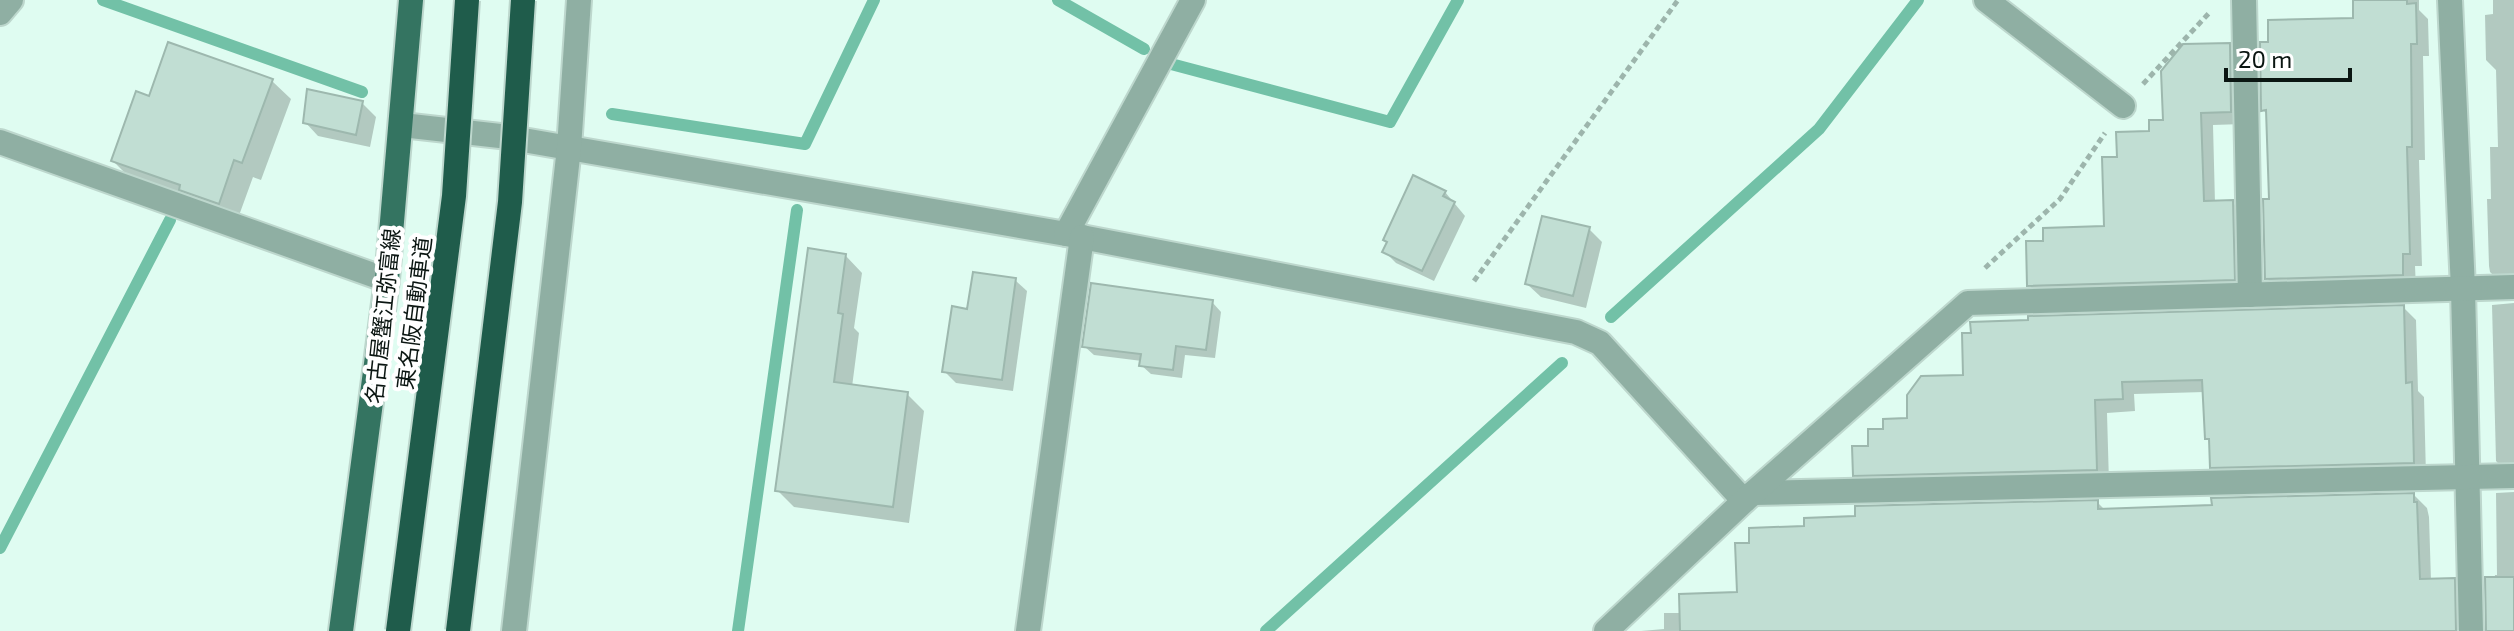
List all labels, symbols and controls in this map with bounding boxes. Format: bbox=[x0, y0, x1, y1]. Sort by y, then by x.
scale bar bbox=[2226, 32, 2350, 82]
text: 20 m bbox=[2238, 44, 2292, 73]
street label: 名古屋蟹江弥富線 bbox=[360, 227, 404, 405]
street label: 東名阪自動車道 bbox=[391, 235, 435, 391]

